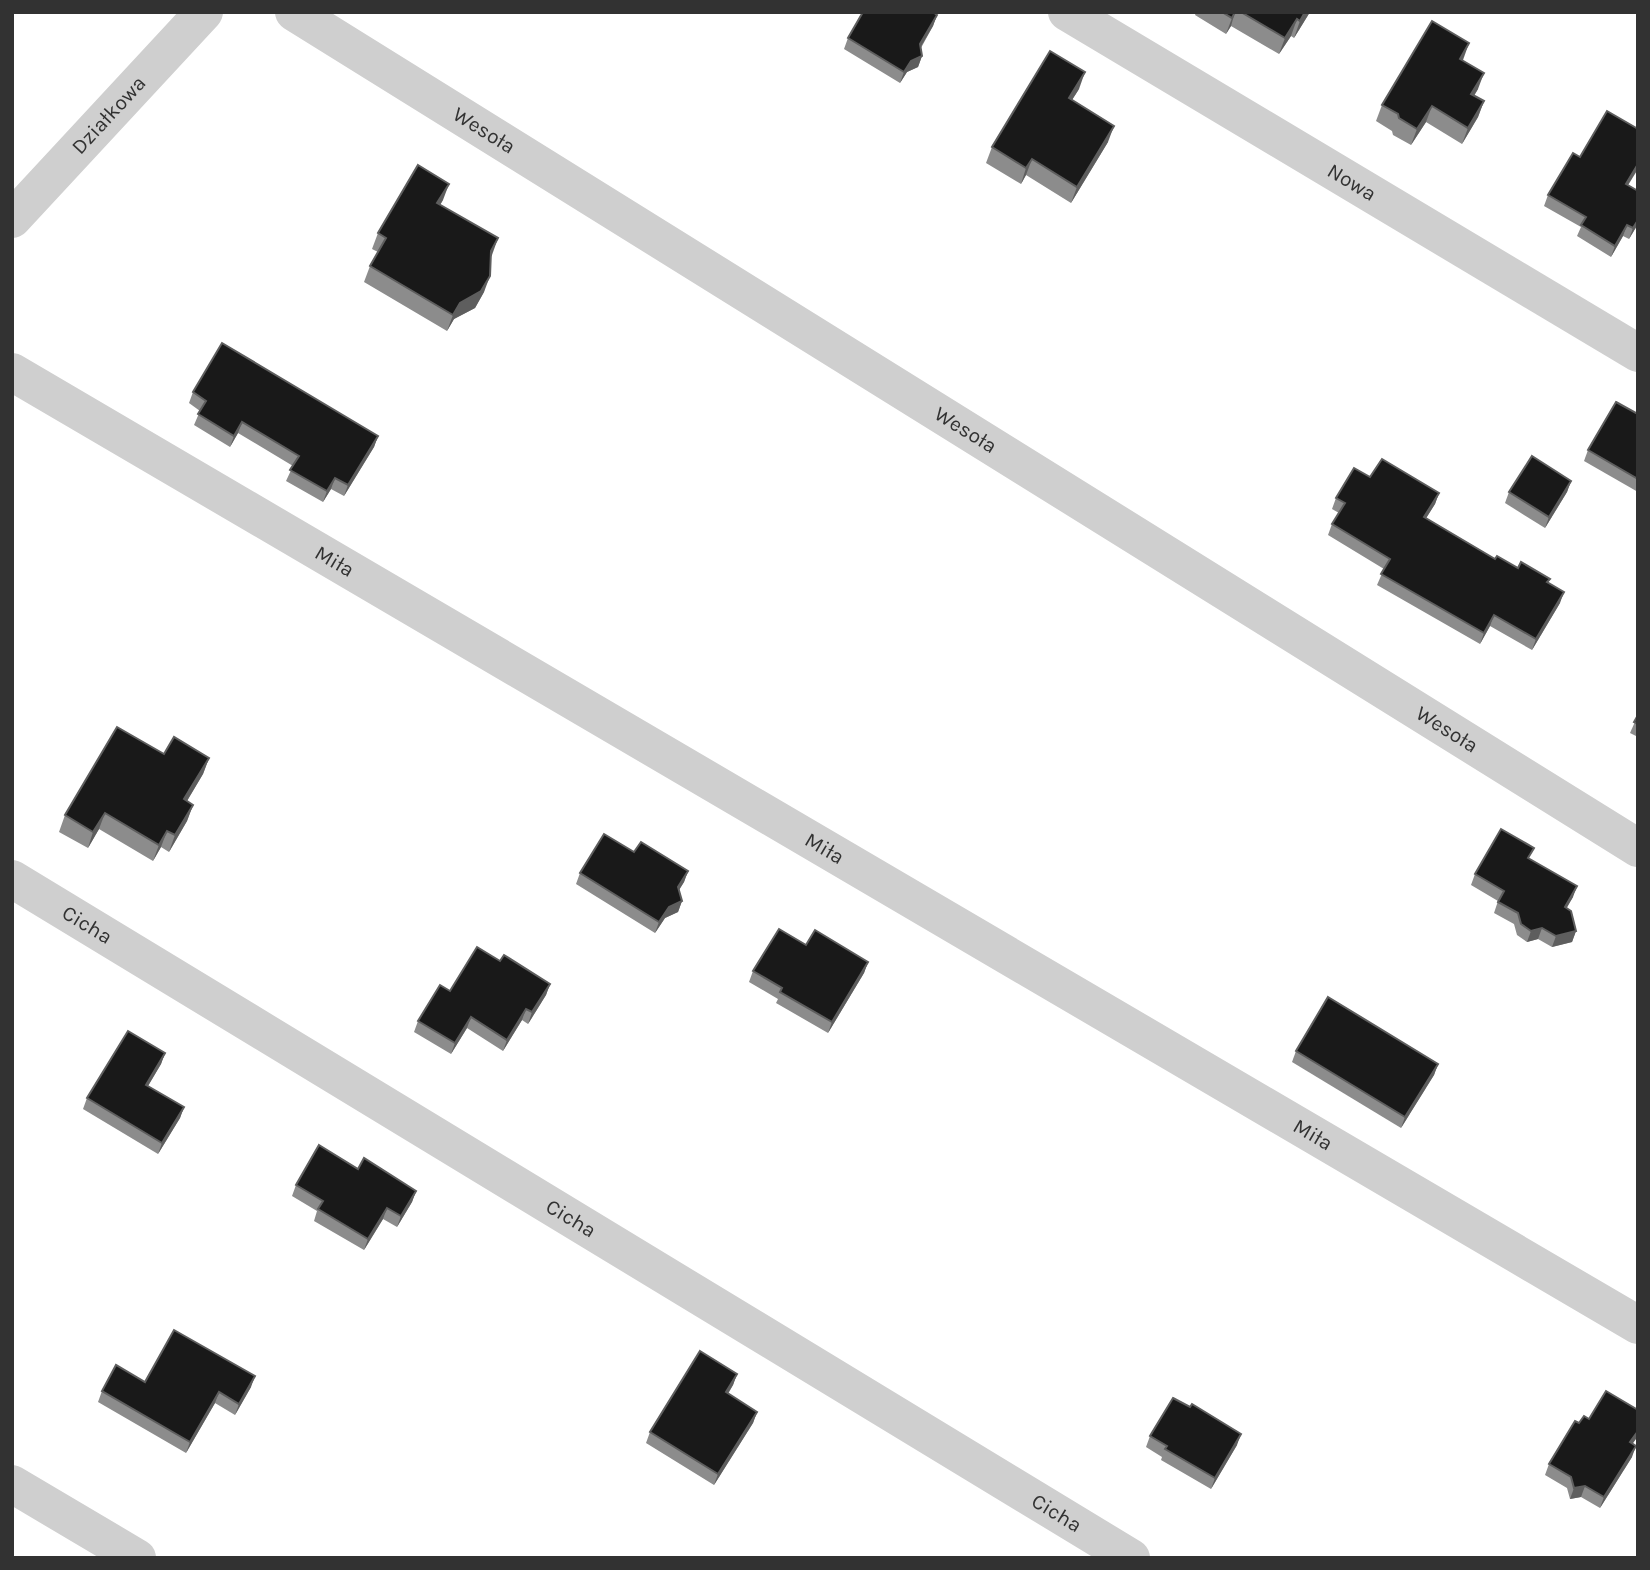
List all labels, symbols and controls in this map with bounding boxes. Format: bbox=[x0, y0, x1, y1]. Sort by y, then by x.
street label: Działkowa bbox=[67, 71, 151, 159]
street label: Wesoła bbox=[449, 102, 520, 159]
street label: Nowa bbox=[1323, 158, 1381, 206]
street label: Wesoła bbox=[930, 401, 1001, 458]
street label: Miła bbox=[311, 540, 359, 582]
street label: Wesoła bbox=[1412, 701, 1483, 758]
street label: Miła bbox=[801, 827, 849, 869]
street label: Cicha bbox=[58, 900, 117, 949]
street label: Miła bbox=[1289, 1114, 1337, 1155]
street label: Cicha bbox=[542, 1194, 601, 1243]
street label: Cicha bbox=[1027, 1489, 1086, 1537]

